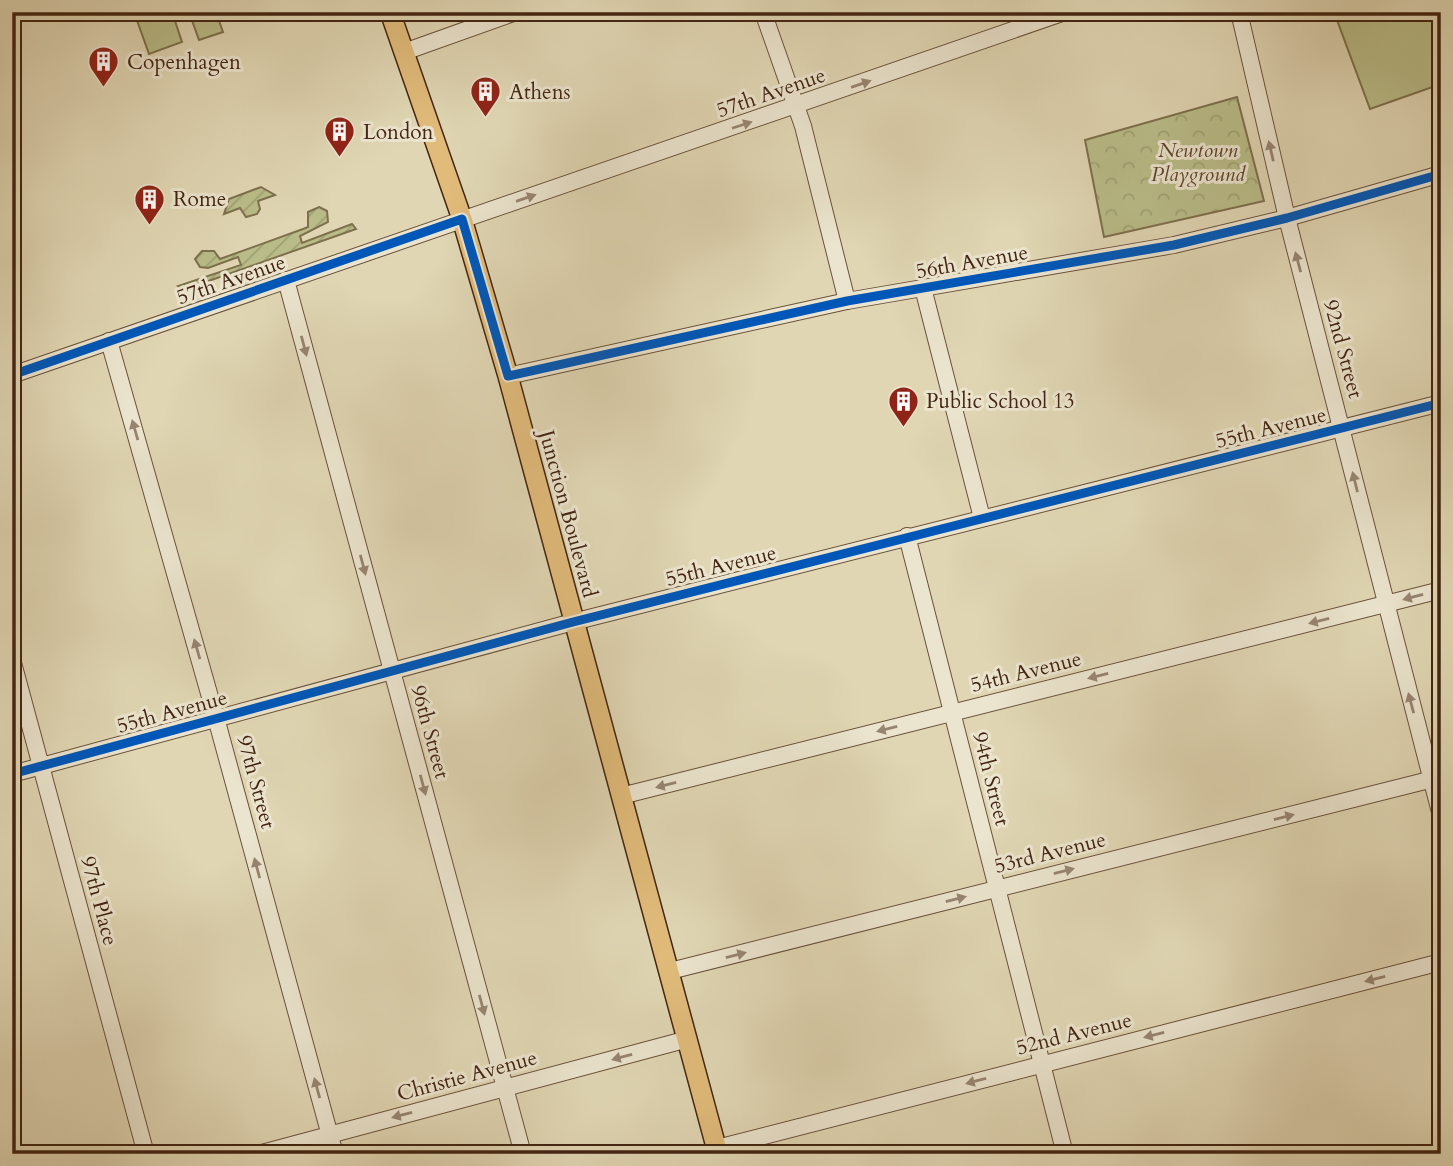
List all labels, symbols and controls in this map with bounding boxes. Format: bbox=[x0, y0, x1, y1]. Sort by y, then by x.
building icon: Copenhagen bbox=[87, 45, 121, 89]
place label: Copenhagen bbox=[127, 48, 241, 77]
street label: 57th Avenue bbox=[713, 61, 829, 125]
building icon: Athens bbox=[469, 75, 503, 119]
place label: Athens bbox=[509, 78, 571, 107]
one-way arrow bbox=[850, 78, 871, 89]
building icon: London bbox=[323, 115, 357, 159]
place label: London bbox=[363, 118, 434, 147]
one-way arrow bbox=[732, 119, 753, 130]
park label: Newtown Playground bbox=[1151, 136, 1246, 189]
one-way arrow bbox=[1266, 140, 1277, 162]
building icon: Rome bbox=[133, 182, 167, 226]
place label: Rome bbox=[173, 185, 226, 214]
one-way arrow bbox=[516, 192, 537, 203]
street label: 56th Avenue bbox=[914, 238, 1030, 286]
street label: 57th Avenue bbox=[173, 248, 289, 312]
one-way arrow bbox=[1292, 251, 1303, 273]
street label: 92nd Street bbox=[1316, 297, 1370, 402]
one-way arrow bbox=[299, 336, 309, 357]
building icon: Public School 13 bbox=[886, 384, 920, 428]
place label: Public School 13 bbox=[926, 387, 1075, 416]
street label: 55th Avenue bbox=[1212, 400, 1330, 456]
one-way arrow bbox=[129, 419, 139, 440]
street label: Junction Boulevard bbox=[531, 424, 604, 601]
one-way arrow bbox=[1349, 471, 1360, 493]
street label: 55th Avenue bbox=[662, 538, 780, 594]
one-way arrow bbox=[359, 555, 369, 576]
one-way arrow bbox=[1402, 592, 1424, 603]
one-way arrow bbox=[1308, 616, 1330, 627]
one-way arrow bbox=[191, 638, 202, 660]
street label: 54th Avenue bbox=[967, 644, 1085, 700]
one-way arrow bbox=[1087, 671, 1109, 682]
street label: 96th Street bbox=[404, 682, 457, 782]
street label: 55th Avenue bbox=[113, 683, 231, 741]
one-way arrow bbox=[1406, 692, 1416, 713]
one-way arrow bbox=[876, 724, 898, 735]
street label: 94th Street bbox=[965, 729, 1017, 829]
street label: 97th Street bbox=[230, 732, 283, 832]
one-way arrow bbox=[418, 775, 428, 796]
one-way arrow bbox=[655, 780, 677, 791]
one-way arrow bbox=[1274, 811, 1296, 822]
street label: 53rd Avenue bbox=[991, 825, 1109, 881]
street label: 97th Place bbox=[73, 853, 125, 949]
one-way arrow bbox=[252, 858, 262, 879]
one-way arrow bbox=[1053, 865, 1075, 876]
one-way arrow bbox=[945, 893, 967, 904]
one-way arrow bbox=[725, 949, 747, 960]
one-way arrow bbox=[1364, 974, 1386, 985]
one-way arrow bbox=[477, 994, 488, 1016]
street label: 52nd Avenue bbox=[1013, 1006, 1135, 1062]
one-way arrow bbox=[1143, 1030, 1165, 1041]
street label: Christie Avenue bbox=[394, 1043, 540, 1109]
one-way arrow bbox=[611, 1052, 633, 1063]
one-way arrow bbox=[965, 1076, 987, 1087]
one-way arrow bbox=[311, 1077, 322, 1099]
one-way arrow bbox=[391, 1110, 413, 1121]

